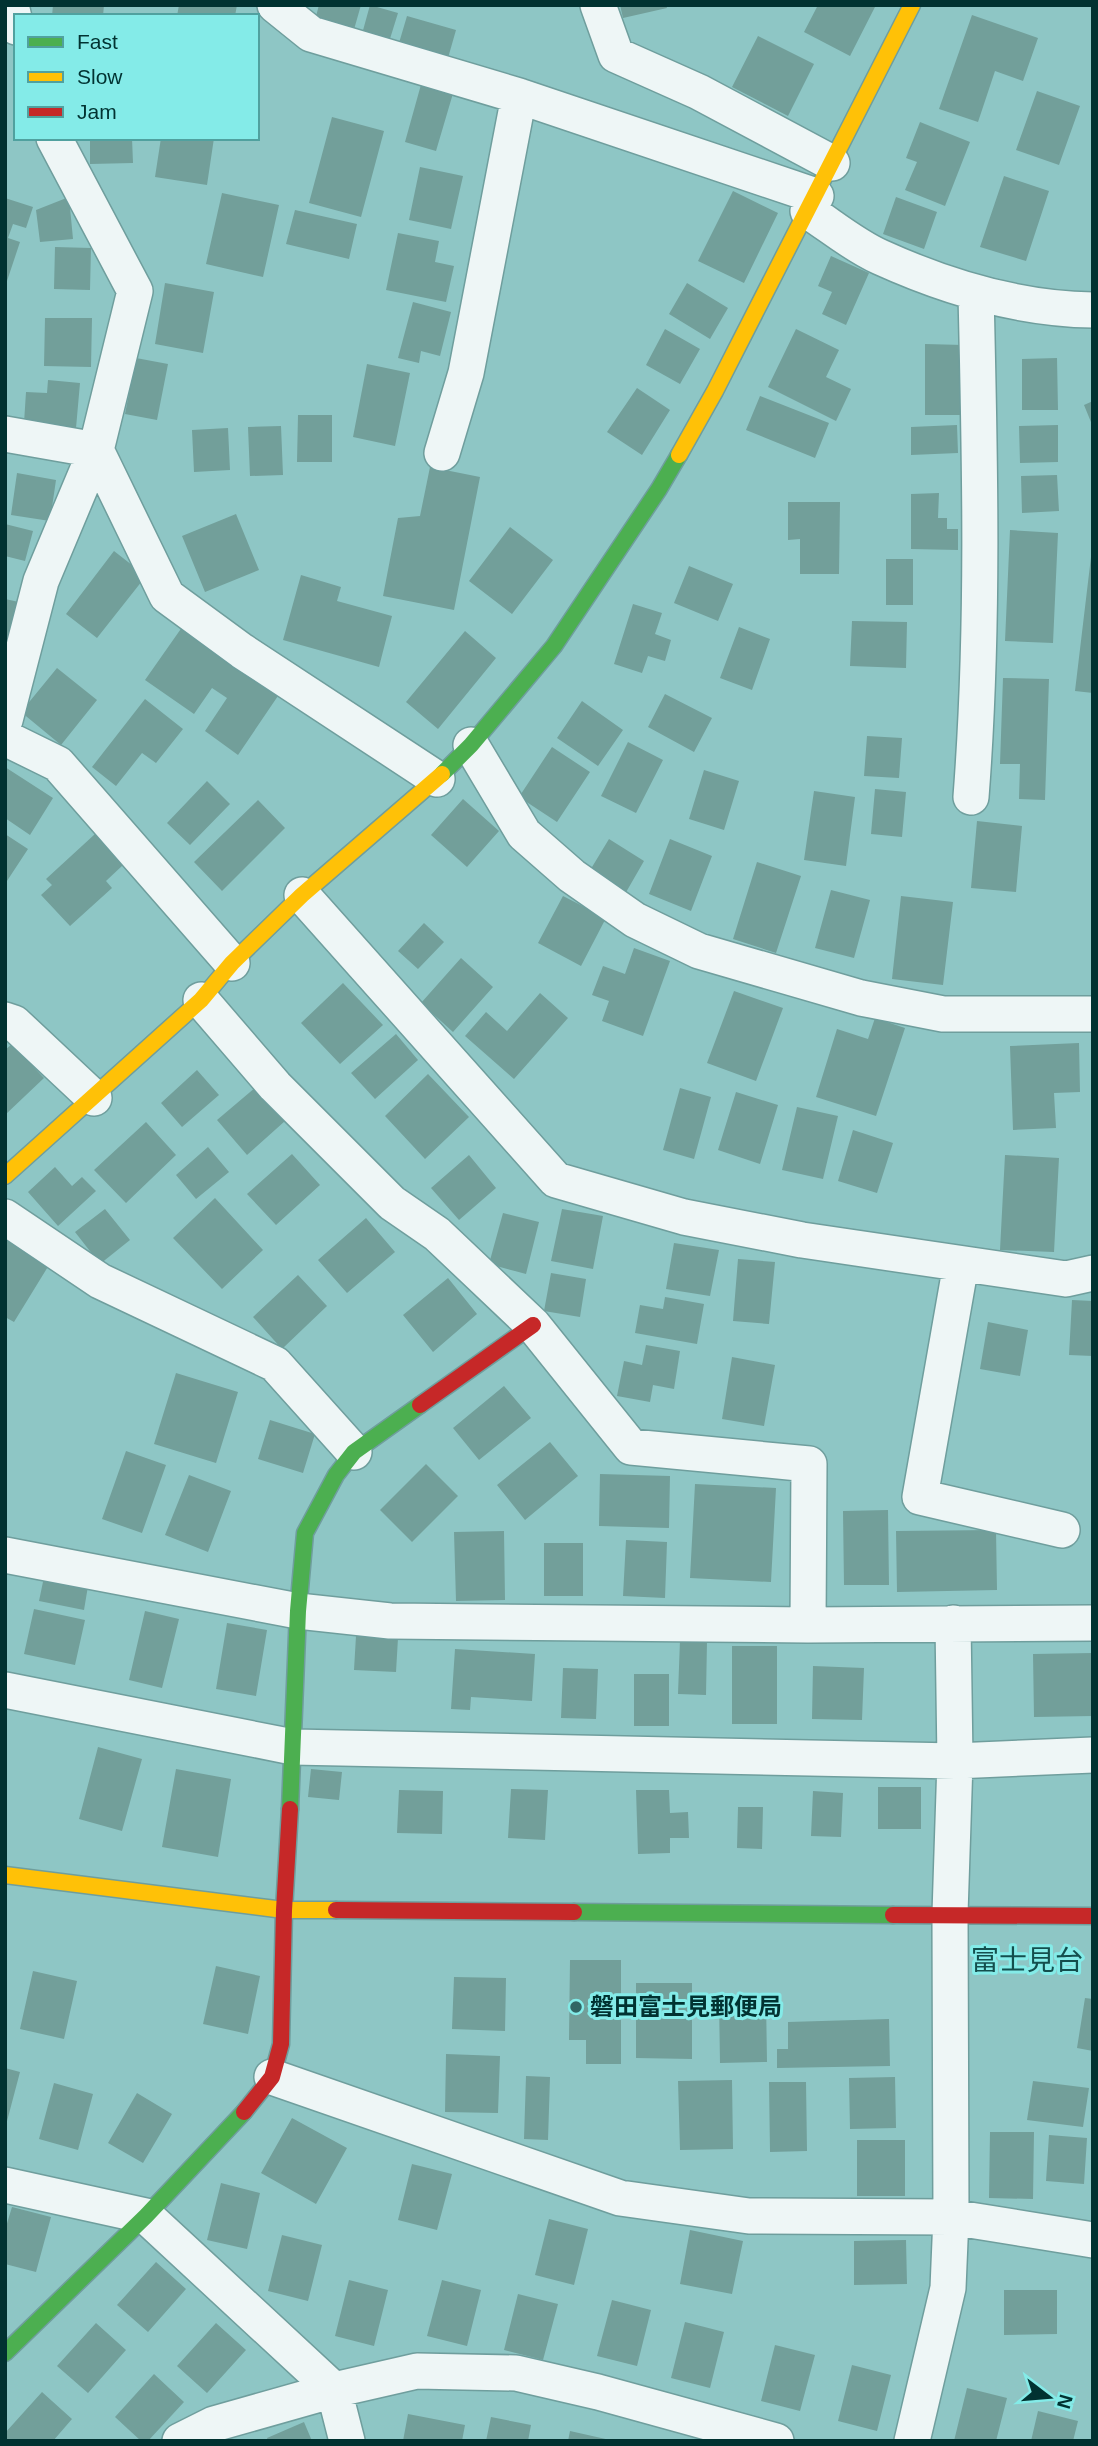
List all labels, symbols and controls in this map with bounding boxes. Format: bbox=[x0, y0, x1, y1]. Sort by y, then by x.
legend bbox=[14, 14, 259, 140]
text: Fast bbox=[77, 30, 118, 53]
text: Slow bbox=[77, 65, 123, 88]
text: Jam bbox=[77, 100, 117, 123]
district label: 富士見台 bbox=[971, 1945, 1083, 1976]
place label: 磐田富士見郵便局 bbox=[590, 1993, 782, 2020]
marker: 磐田富士見郵便局 bbox=[568, 1999, 584, 2015]
north arrow bbox=[1014, 2362, 1084, 2432]
text: N bbox=[1053, 2392, 1077, 2411]

